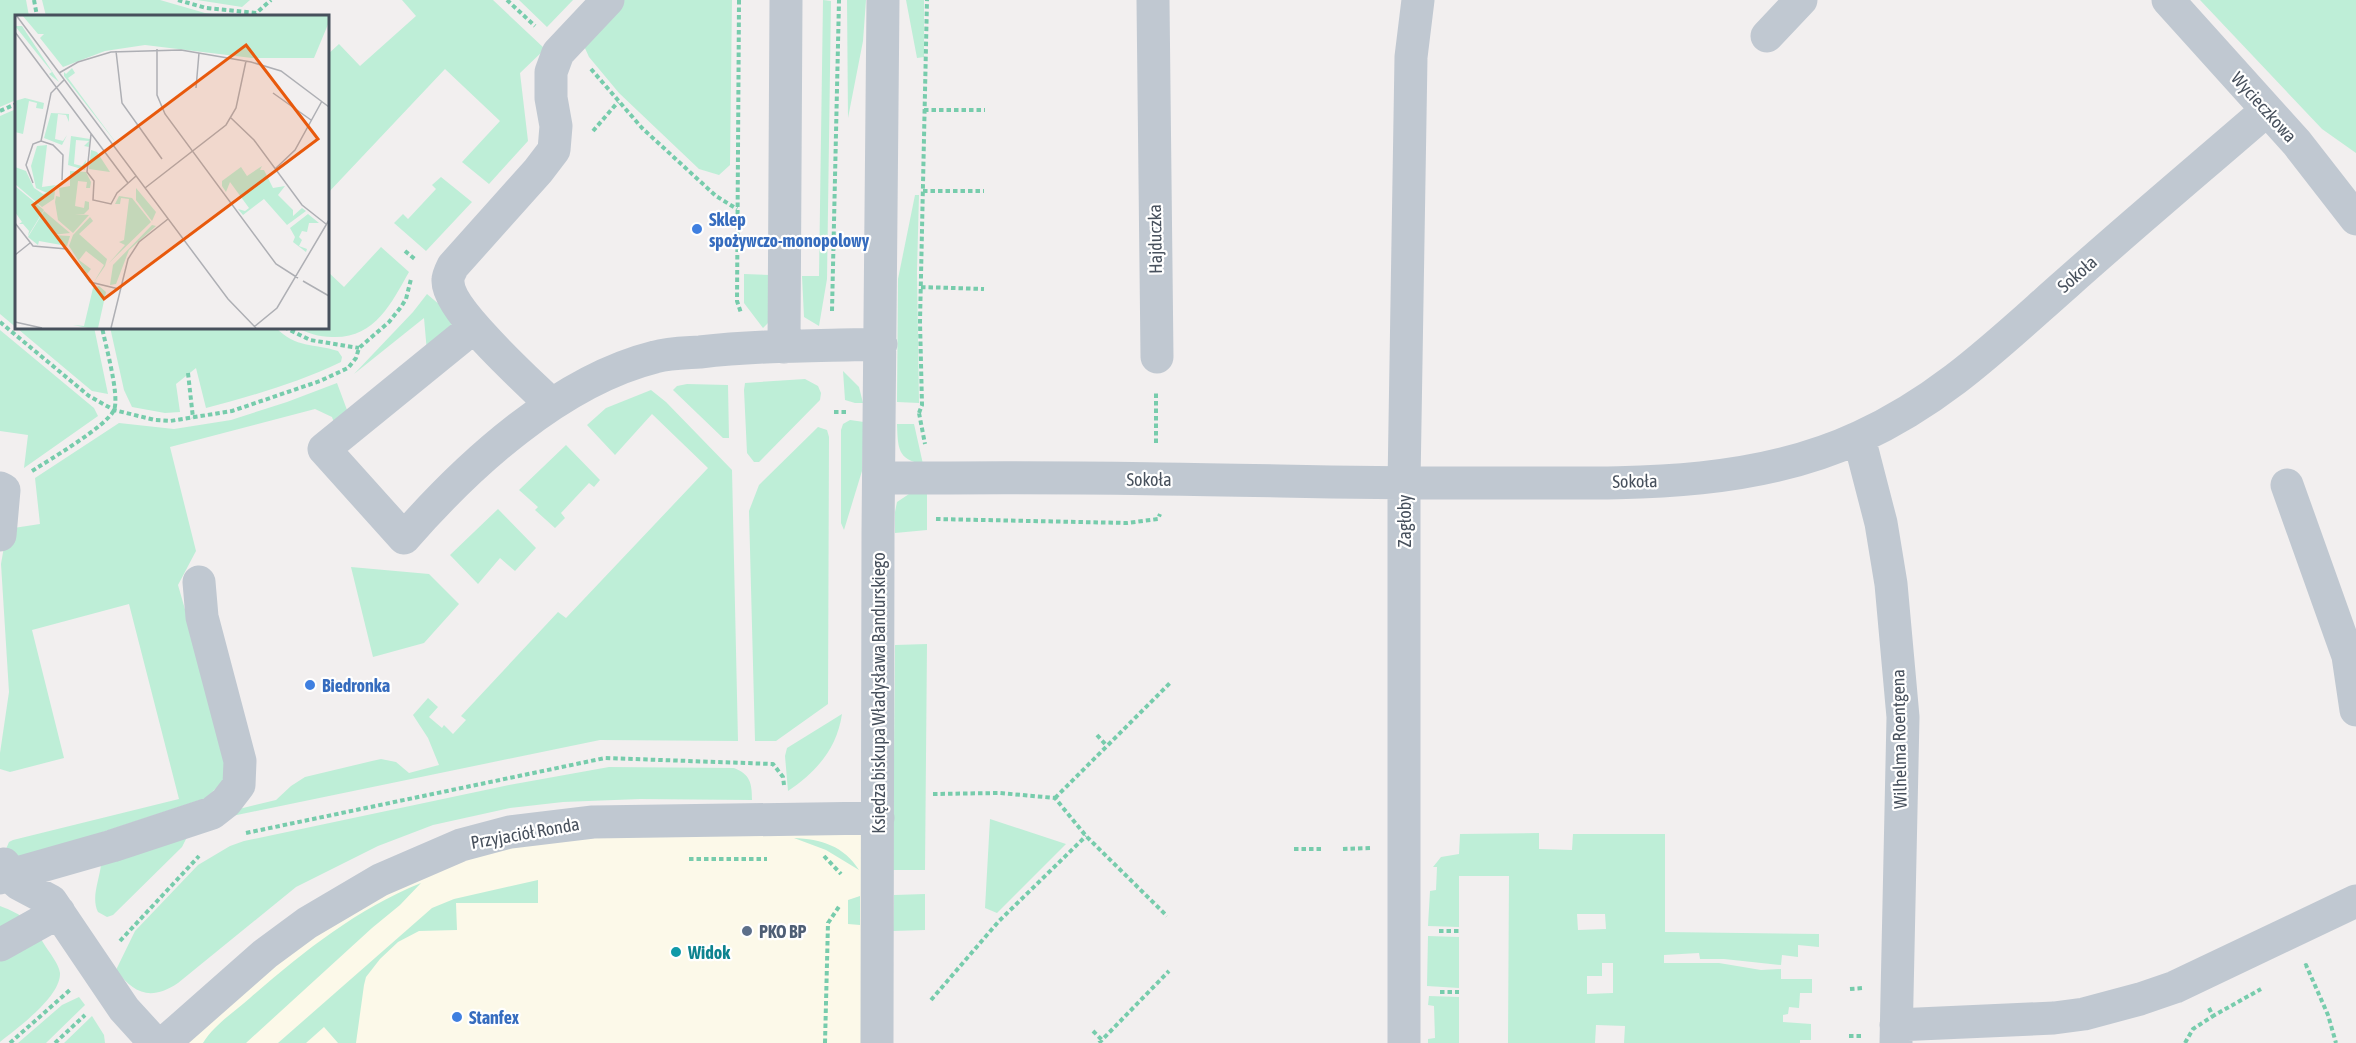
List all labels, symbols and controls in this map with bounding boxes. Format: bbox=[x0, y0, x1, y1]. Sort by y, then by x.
inset map bbox=[15, 15, 328, 328]
street label: Wycieczkowa bbox=[2227, 68, 2301, 146]
street label: Hajduczka bbox=[1144, 204, 1166, 274]
place label: Sklep spożywczo-monopolowy bbox=[709, 209, 870, 251]
marker: Sklep spożywczo-monopolowy bbox=[690, 222, 704, 236]
street label: Sokoła bbox=[2053, 251, 2101, 297]
street label: Sokoła bbox=[1126, 469, 1172, 490]
street label: Sokoła bbox=[1612, 470, 1658, 492]
street label: Zagłoby bbox=[1394, 494, 1415, 548]
street label: Księdza biskupa Władysława Bandurskiego bbox=[868, 552, 889, 834]
street label: Wilhelma Roentgena bbox=[1887, 669, 1911, 809]
place label: Biedronka bbox=[322, 675, 390, 696]
marker: Biedronka bbox=[303, 678, 317, 692]
street label: Przyjaciół Ronda bbox=[469, 813, 581, 853]
place label: PKO BP bbox=[759, 921, 807, 942]
marker: PKO BP bbox=[740, 924, 754, 938]
place label: Widok bbox=[687, 942, 731, 963]
marker: Widok bbox=[669, 945, 683, 959]
place label: Stanfex bbox=[469, 1007, 520, 1028]
marker: Stanfex bbox=[450, 1010, 464, 1024]

